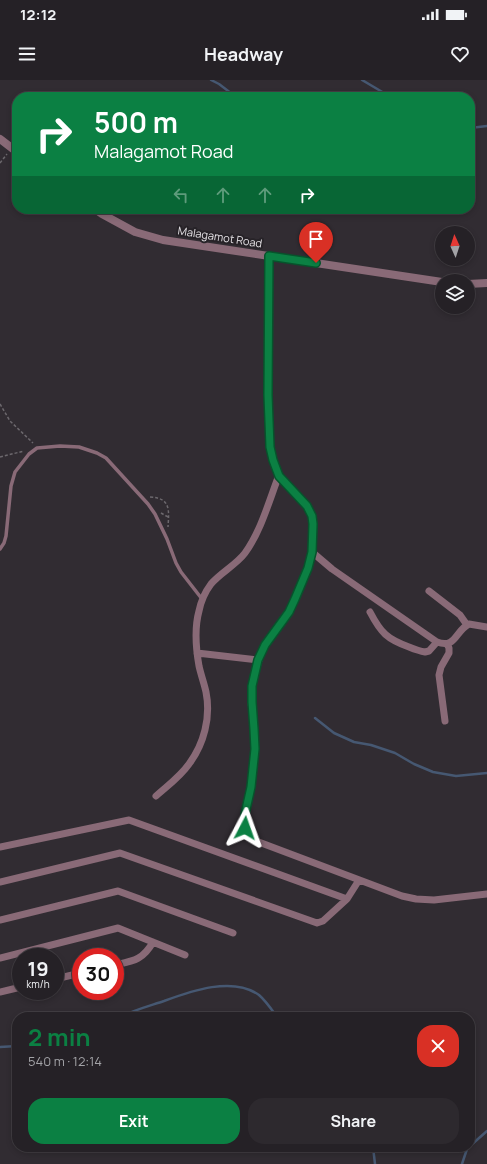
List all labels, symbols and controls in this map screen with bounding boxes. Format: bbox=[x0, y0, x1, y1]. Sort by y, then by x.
text: 12:12 bbox=[20, 4, 56, 25]
text: Headway bbox=[204, 42, 283, 66]
icon: menu bbox=[16, 43, 38, 65]
icon: heart bbox=[449, 43, 471, 65]
text: 500 m bbox=[94, 103, 178, 141]
icon: right bbox=[28, 108, 80, 160]
text: Malagamot Road bbox=[94, 139, 233, 163]
icon: left bbox=[170, 184, 192, 206]
icon: ahead bbox=[212, 184, 234, 206]
icon: ahead bbox=[254, 184, 276, 206]
icon: right bbox=[296, 184, 318, 206]
street label: Malagamot Road bbox=[177, 222, 263, 251]
pin bbox=[299, 222, 333, 263]
north arrow bbox=[435, 226, 475, 266]
map controls bbox=[435, 226, 475, 314]
icon: arrive bbox=[305, 228, 327, 250]
button: layers bbox=[435, 274, 475, 314]
position arrow bbox=[224, 807, 266, 849]
speed limit sign: 30 bbox=[72, 948, 124, 1000]
text: 19 bbox=[27, 955, 49, 982]
text: km/h bbox=[26, 977, 50, 991]
text: 2 min bbox=[28, 1020, 90, 1053]
button: close bbox=[417, 1025, 459, 1067]
text: 540 m · 12:14 bbox=[28, 1052, 102, 1070]
button: Exit bbox=[28, 1098, 240, 1144]
button: Share bbox=[248, 1098, 459, 1144]

